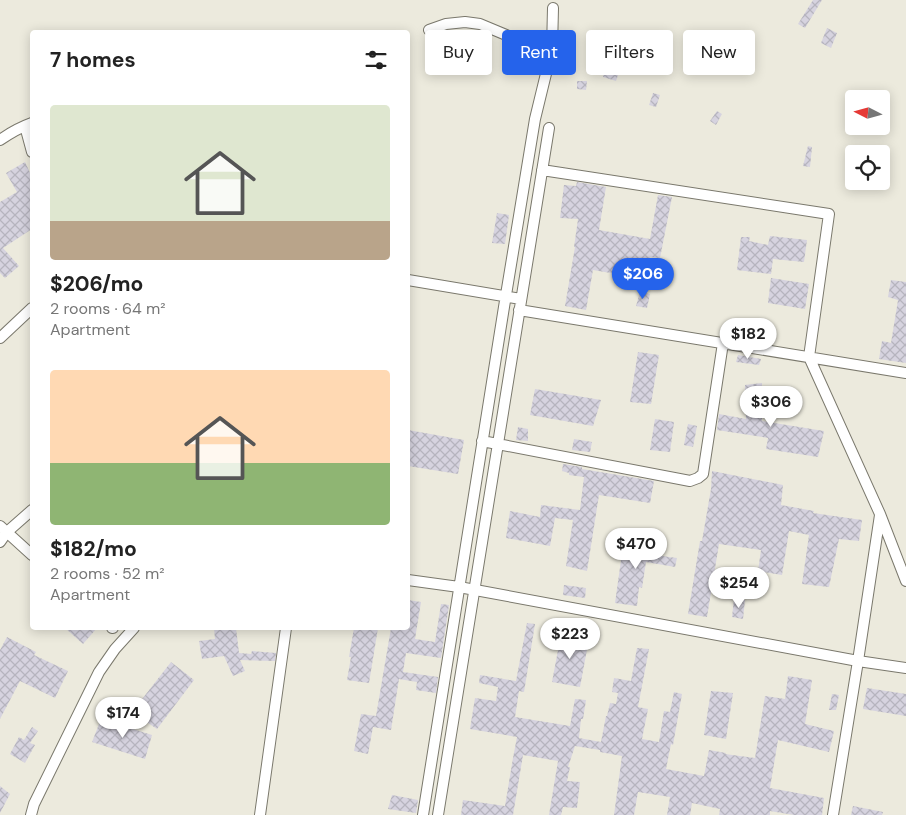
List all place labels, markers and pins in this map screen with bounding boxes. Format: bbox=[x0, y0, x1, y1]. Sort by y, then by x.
pin: $206 bbox=[613, 258, 673, 300]
pin: $182 bbox=[718, 318, 778, 360]
pin: $306 bbox=[741, 386, 801, 428]
pin: $470 bbox=[606, 528, 666, 570]
pin: $254 bbox=[709, 566, 769, 609]
pin: $223 bbox=[540, 618, 600, 660]
pin: $174 bbox=[93, 696, 153, 739]

